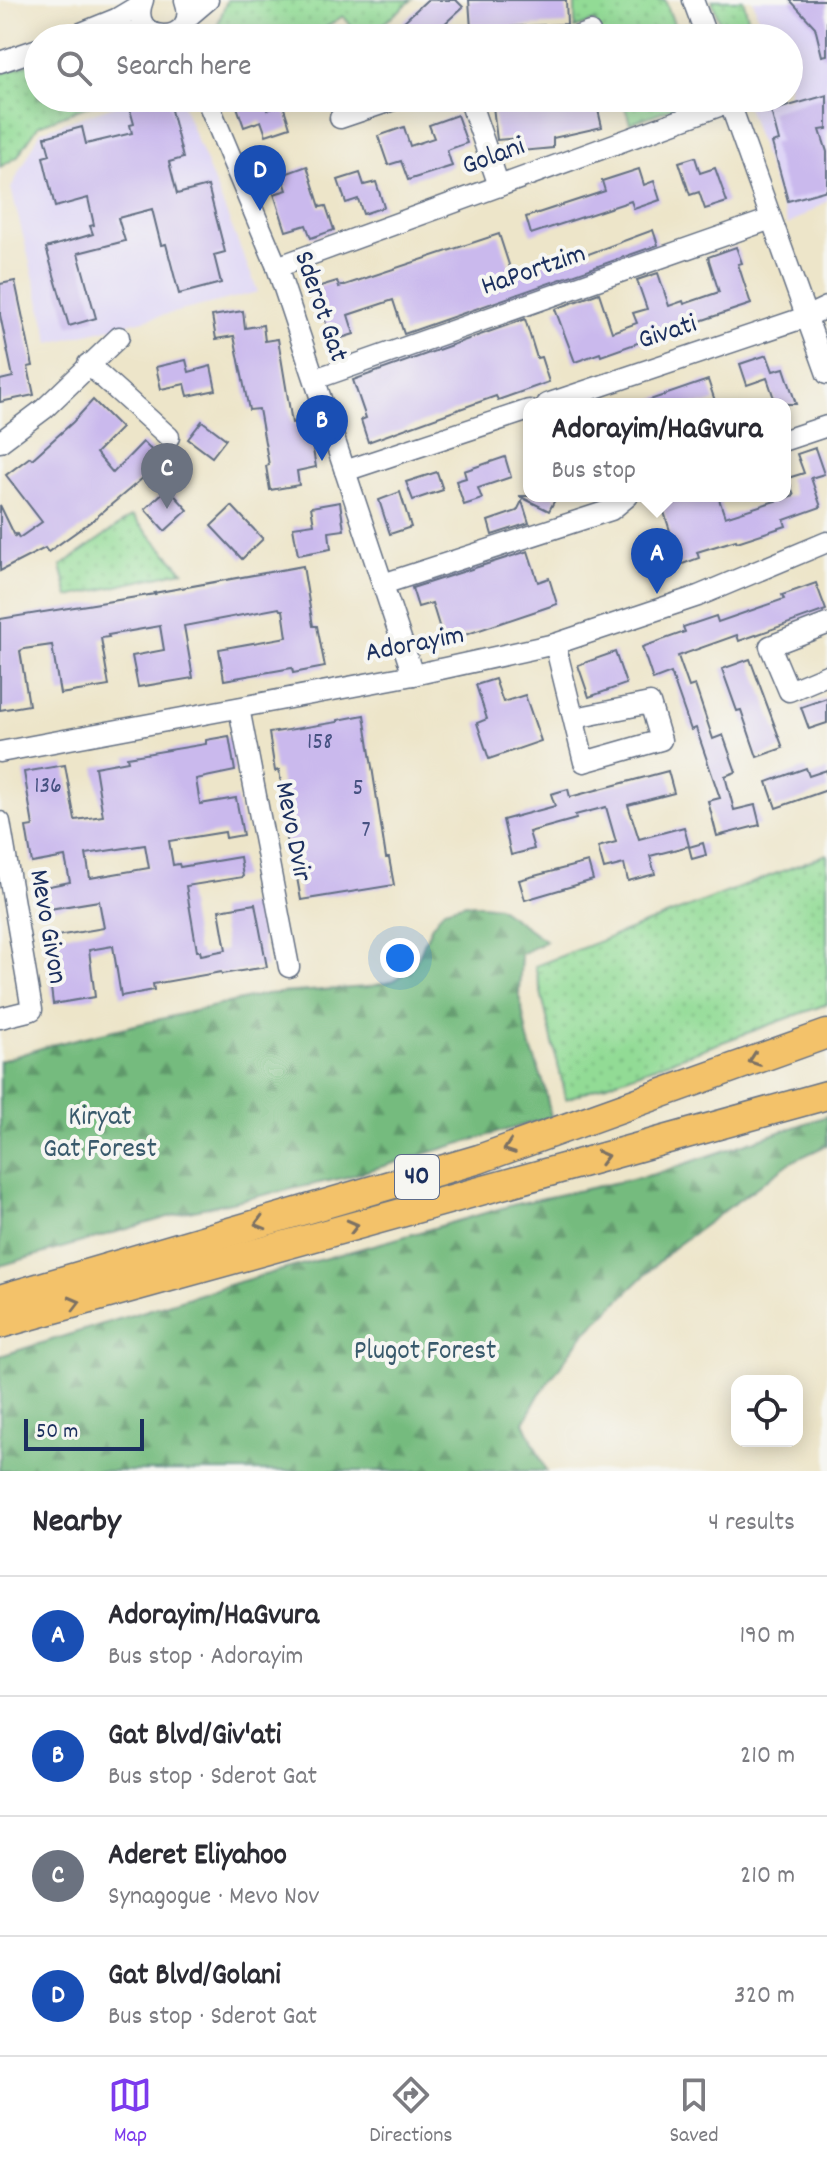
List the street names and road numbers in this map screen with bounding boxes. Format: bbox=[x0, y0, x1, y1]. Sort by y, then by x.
street label: Golani bbox=[457, 128, 531, 188]
street label: HaPortzim bbox=[476, 235, 592, 309]
street label: Sderot Gat bbox=[281, 246, 357, 368]
street label: Givati bbox=[634, 306, 702, 362]
street label: Adorayim bbox=[362, 617, 468, 675]
street label: Mevo Dvir bbox=[262, 779, 320, 886]
street label: Mevo Givon bbox=[16, 867, 76, 987]
road number: 40 bbox=[395, 1155, 439, 1199]

